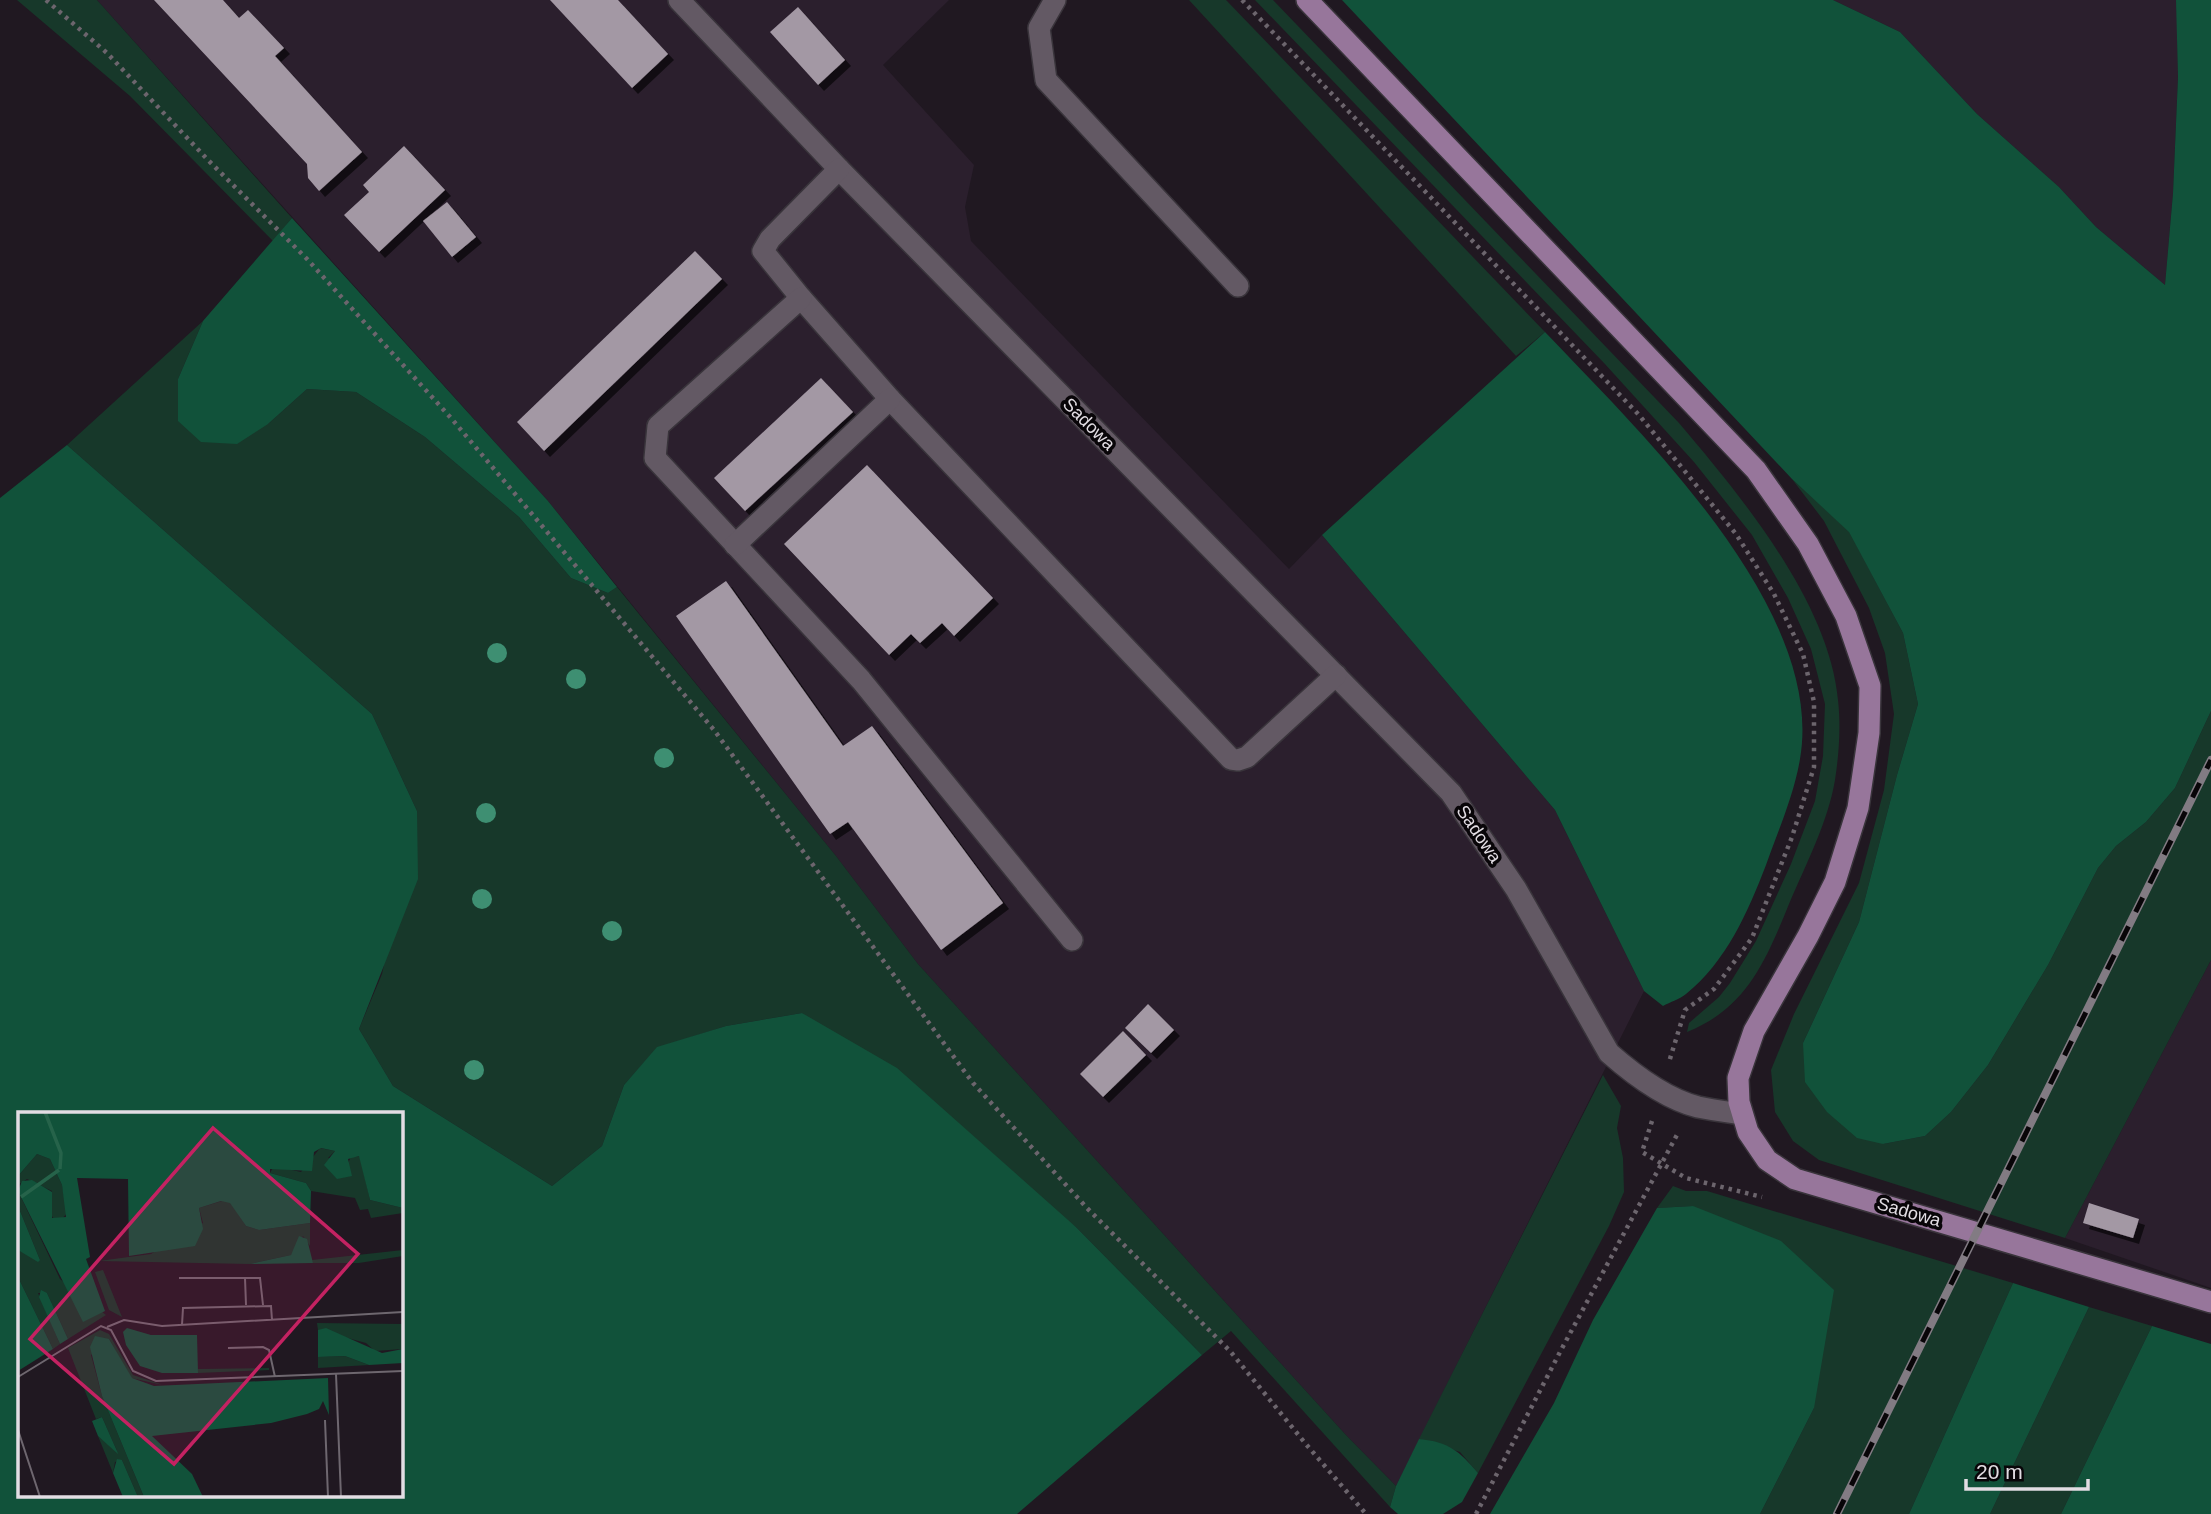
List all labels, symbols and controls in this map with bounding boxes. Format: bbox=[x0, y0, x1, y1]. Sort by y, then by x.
street label: Sadowa bbox=[1059, 394, 1120, 455]
street label: Sadowa bbox=[1453, 801, 1506, 867]
inset map bbox=[18, 1112, 402, 1496]
street label: Sadowa bbox=[1875, 1193, 1944, 1231]
scale bar bbox=[1966, 1448, 2088, 1492]
text: 20 m bbox=[1976, 1460, 2023, 1483]

